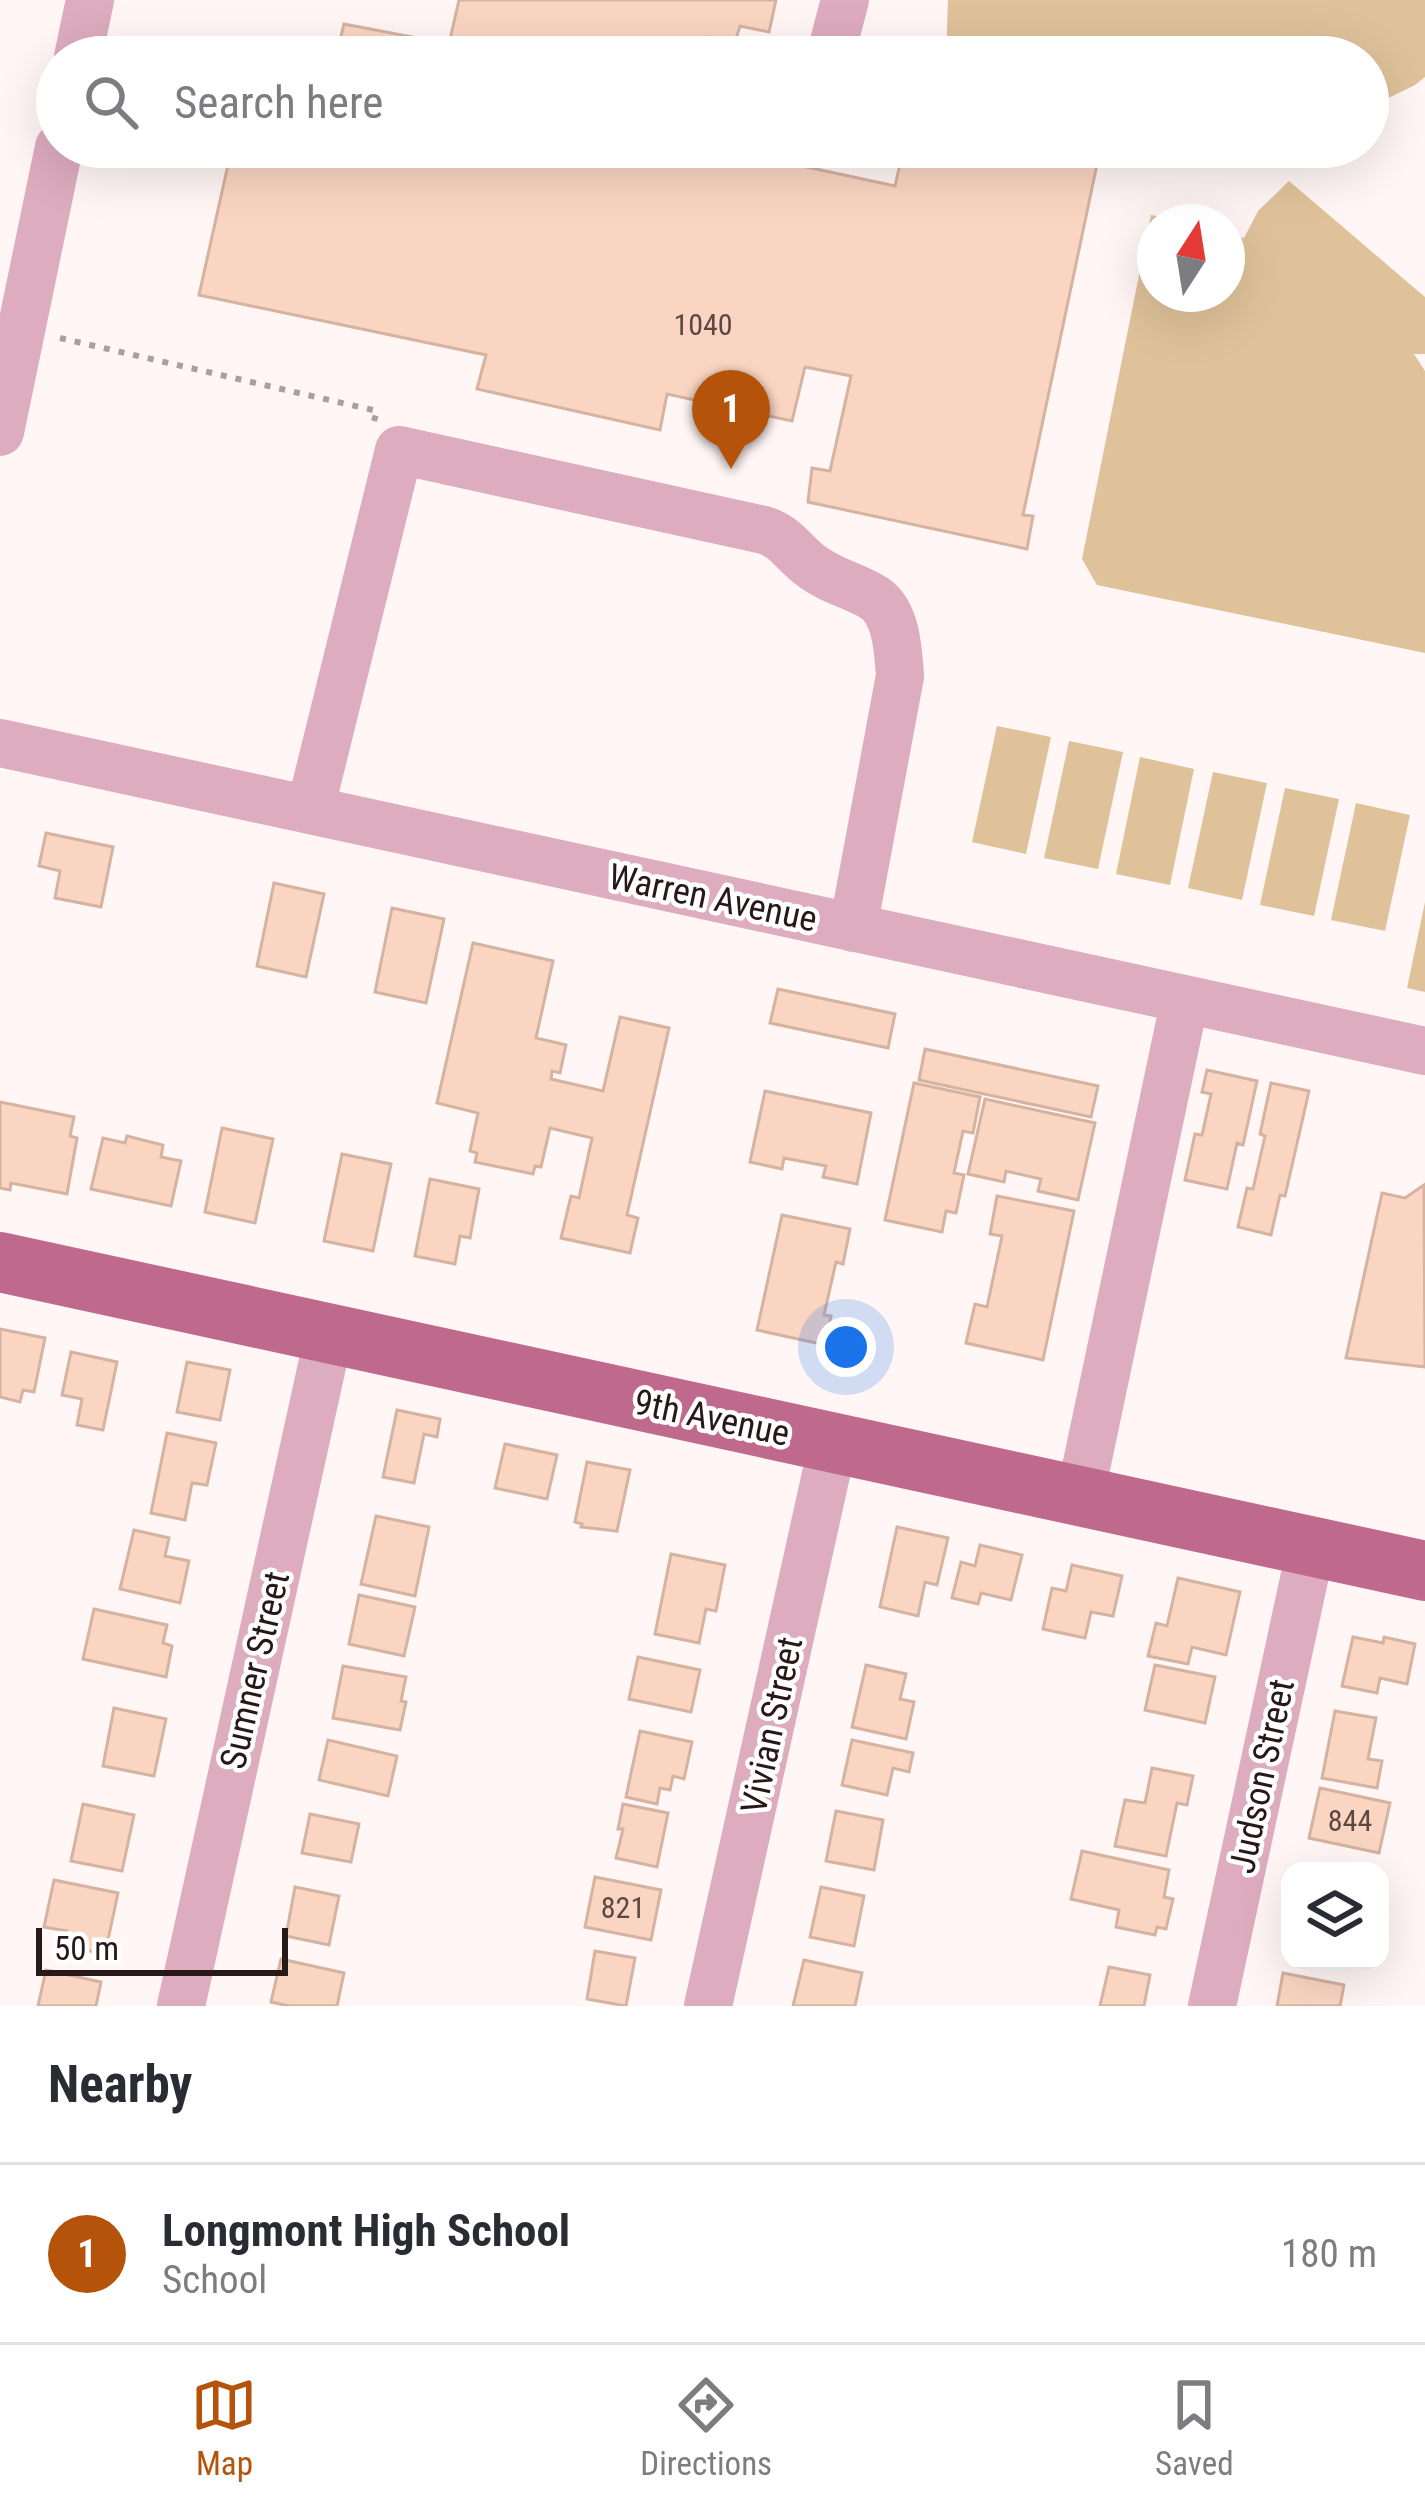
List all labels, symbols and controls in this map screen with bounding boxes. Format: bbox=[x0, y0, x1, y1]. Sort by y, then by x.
search box bbox=[36, 36, 1389, 168]
icon: search bbox=[78, 69, 144, 135]
text: Search here bbox=[174, 76, 383, 129]
north arrow bbox=[1137, 204, 1245, 312]
house number: 1040 bbox=[673, 307, 733, 342]
pin: 1 bbox=[692, 370, 770, 469]
street label: Warren Avenue bbox=[605, 855, 821, 941]
your location bbox=[816, 1317, 876, 1377]
street label: 9th Avenue bbox=[630, 1381, 793, 1455]
street label: Sumner Street bbox=[212, 1568, 298, 1773]
street label: Vivian Street bbox=[733, 1633, 811, 1817]
street label: Judson Street bbox=[1221, 1675, 1303, 1877]
house number: 844 bbox=[1328, 1803, 1372, 1838]
map controls bbox=[1281, 1862, 1389, 1970]
button: layers bbox=[1281, 1862, 1389, 1970]
house number: 821 bbox=[601, 1890, 645, 1925]
scale bar bbox=[36, 1922, 288, 1975]
text: 50 m bbox=[54, 1929, 119, 1968]
text: Nearby bbox=[48, 2055, 192, 2114]
text: Longmont High School bbox=[162, 2204, 570, 2257]
text: 1 bbox=[77, 2231, 97, 2277]
text: 180 m bbox=[1281, 2231, 1377, 2277]
text: School bbox=[162, 2257, 267, 2303]
tab: Map bbox=[191, 2372, 257, 2483]
tab: Directions bbox=[640, 2372, 772, 2483]
tab: Saved bbox=[1155, 2372, 1234, 2483]

